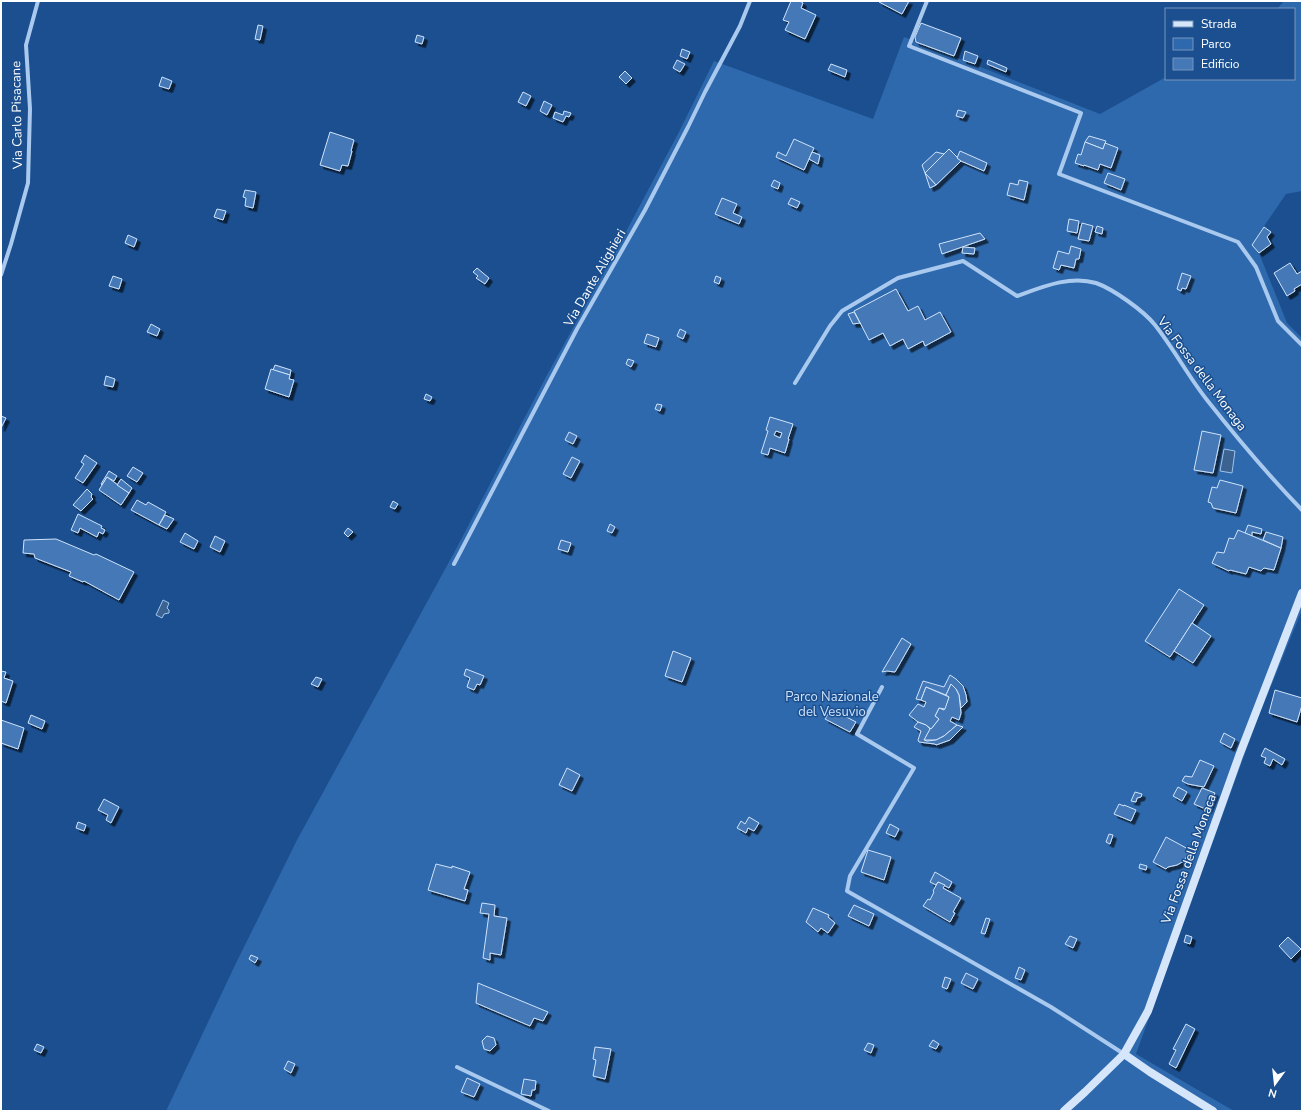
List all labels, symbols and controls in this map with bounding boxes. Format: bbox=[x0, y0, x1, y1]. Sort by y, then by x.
legend bbox=[1165, 8, 1295, 80]
text: Strada bbox=[1201, 16, 1237, 32]
text: Parco bbox=[1201, 36, 1231, 52]
text: Edificio bbox=[1201, 56, 1240, 72]
street label: Via Carlo Pisacane bbox=[7, 61, 27, 170]
street label: Via Dante Alighieri bbox=[559, 226, 630, 331]
street label: Via Fossa della Monaga bbox=[1153, 312, 1251, 435]
park label: Parco Nazionale del Vesuvio bbox=[785, 688, 879, 721]
street label: Via Fossa della Monaca bbox=[1157, 792, 1221, 927]
north arrow bbox=[1255, 1064, 1295, 1104]
text: N bbox=[1267, 1085, 1278, 1101]

